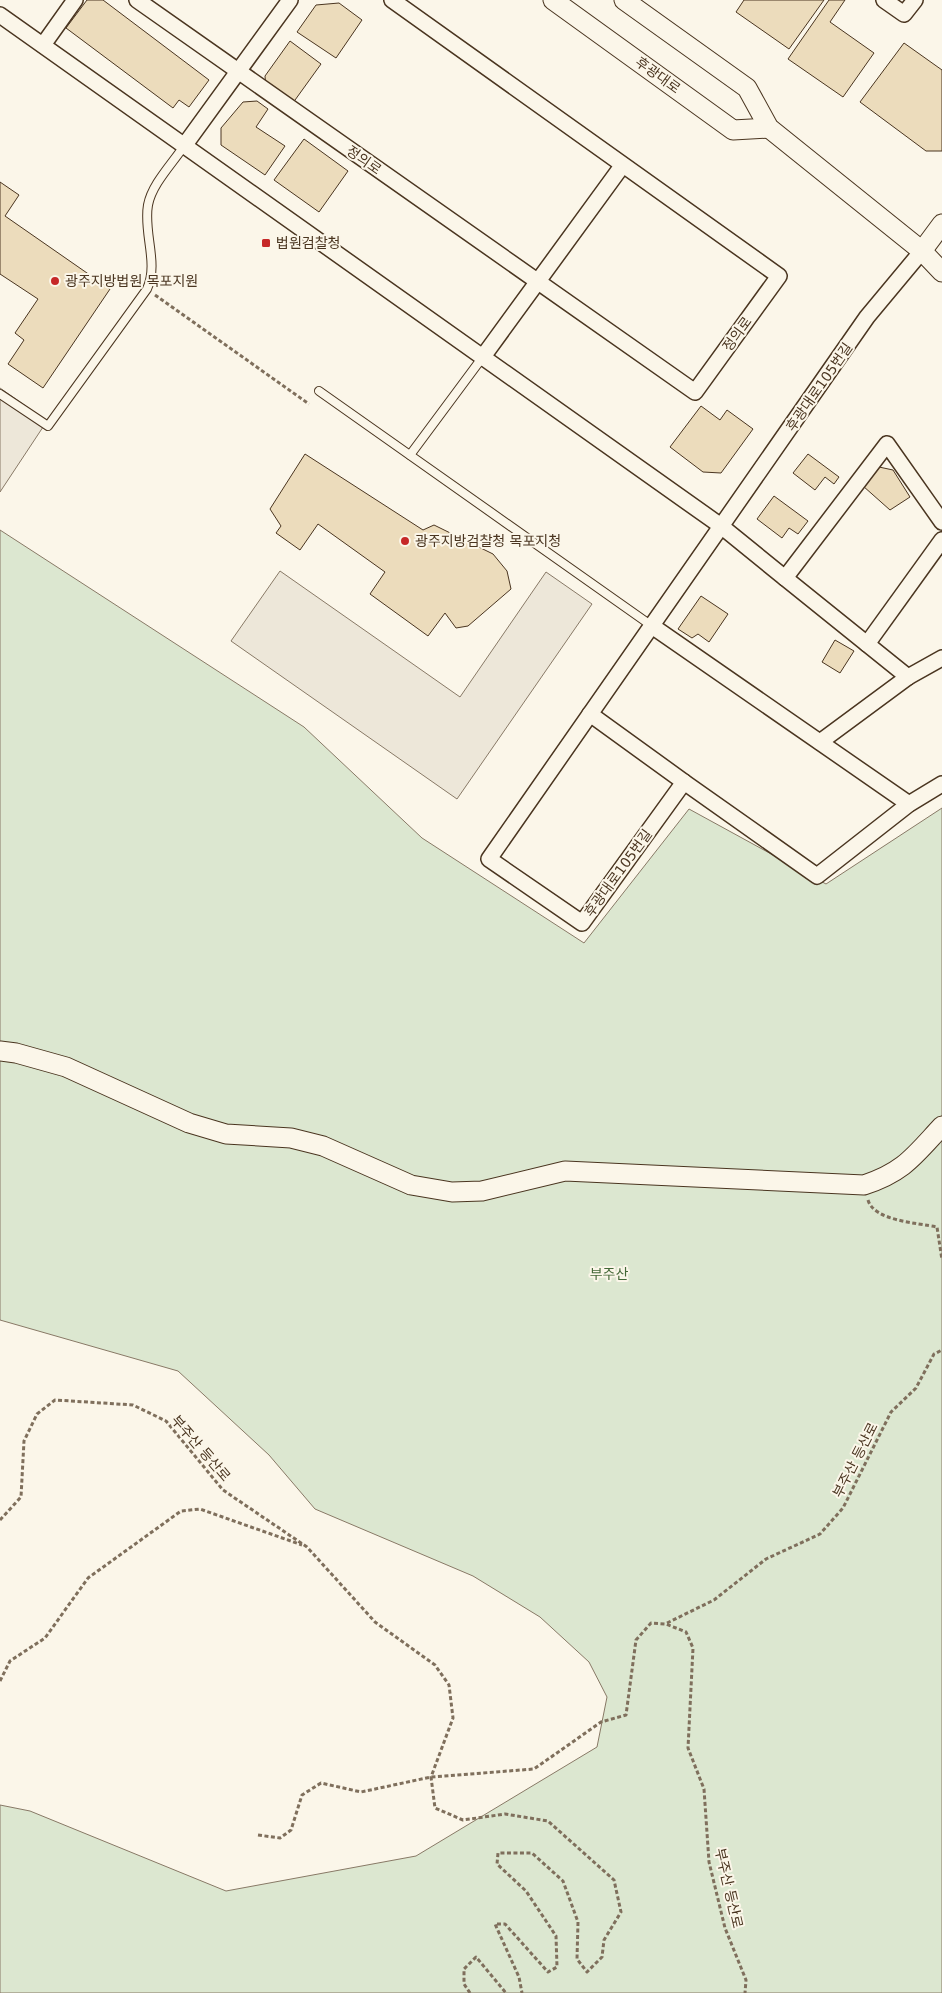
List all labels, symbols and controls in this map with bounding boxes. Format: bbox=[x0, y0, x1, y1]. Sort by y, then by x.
street label: 후광대로 bbox=[632, 53, 684, 97]
street label: 정의로 bbox=[344, 142, 385, 178]
place label: 법원검찰청 bbox=[276, 235, 340, 251]
marker: 법원검찰청 bbox=[260, 237, 272, 249]
place label: 광주지방법원 목포지원 bbox=[65, 273, 198, 289]
marker: 광주지방법원 목포지원 bbox=[49, 275, 61, 287]
street label: 정의로 bbox=[719, 314, 755, 354]
street label: 후광대로105번길 bbox=[783, 340, 855, 434]
place label: 광주지방검찰청 목포지청 bbox=[415, 533, 561, 549]
marker: 광주지방검찰청 목포지청 bbox=[399, 535, 411, 547]
street label: 후광대로105번길 bbox=[581, 826, 655, 920]
park label: 부주산 bbox=[590, 1266, 628, 1282]
street label: 부주산 등산로 bbox=[168, 1412, 234, 1484]
street label: 부주산 등산로 bbox=[829, 1420, 881, 1500]
street label: 부주산 등산로 bbox=[712, 1846, 746, 1930]

